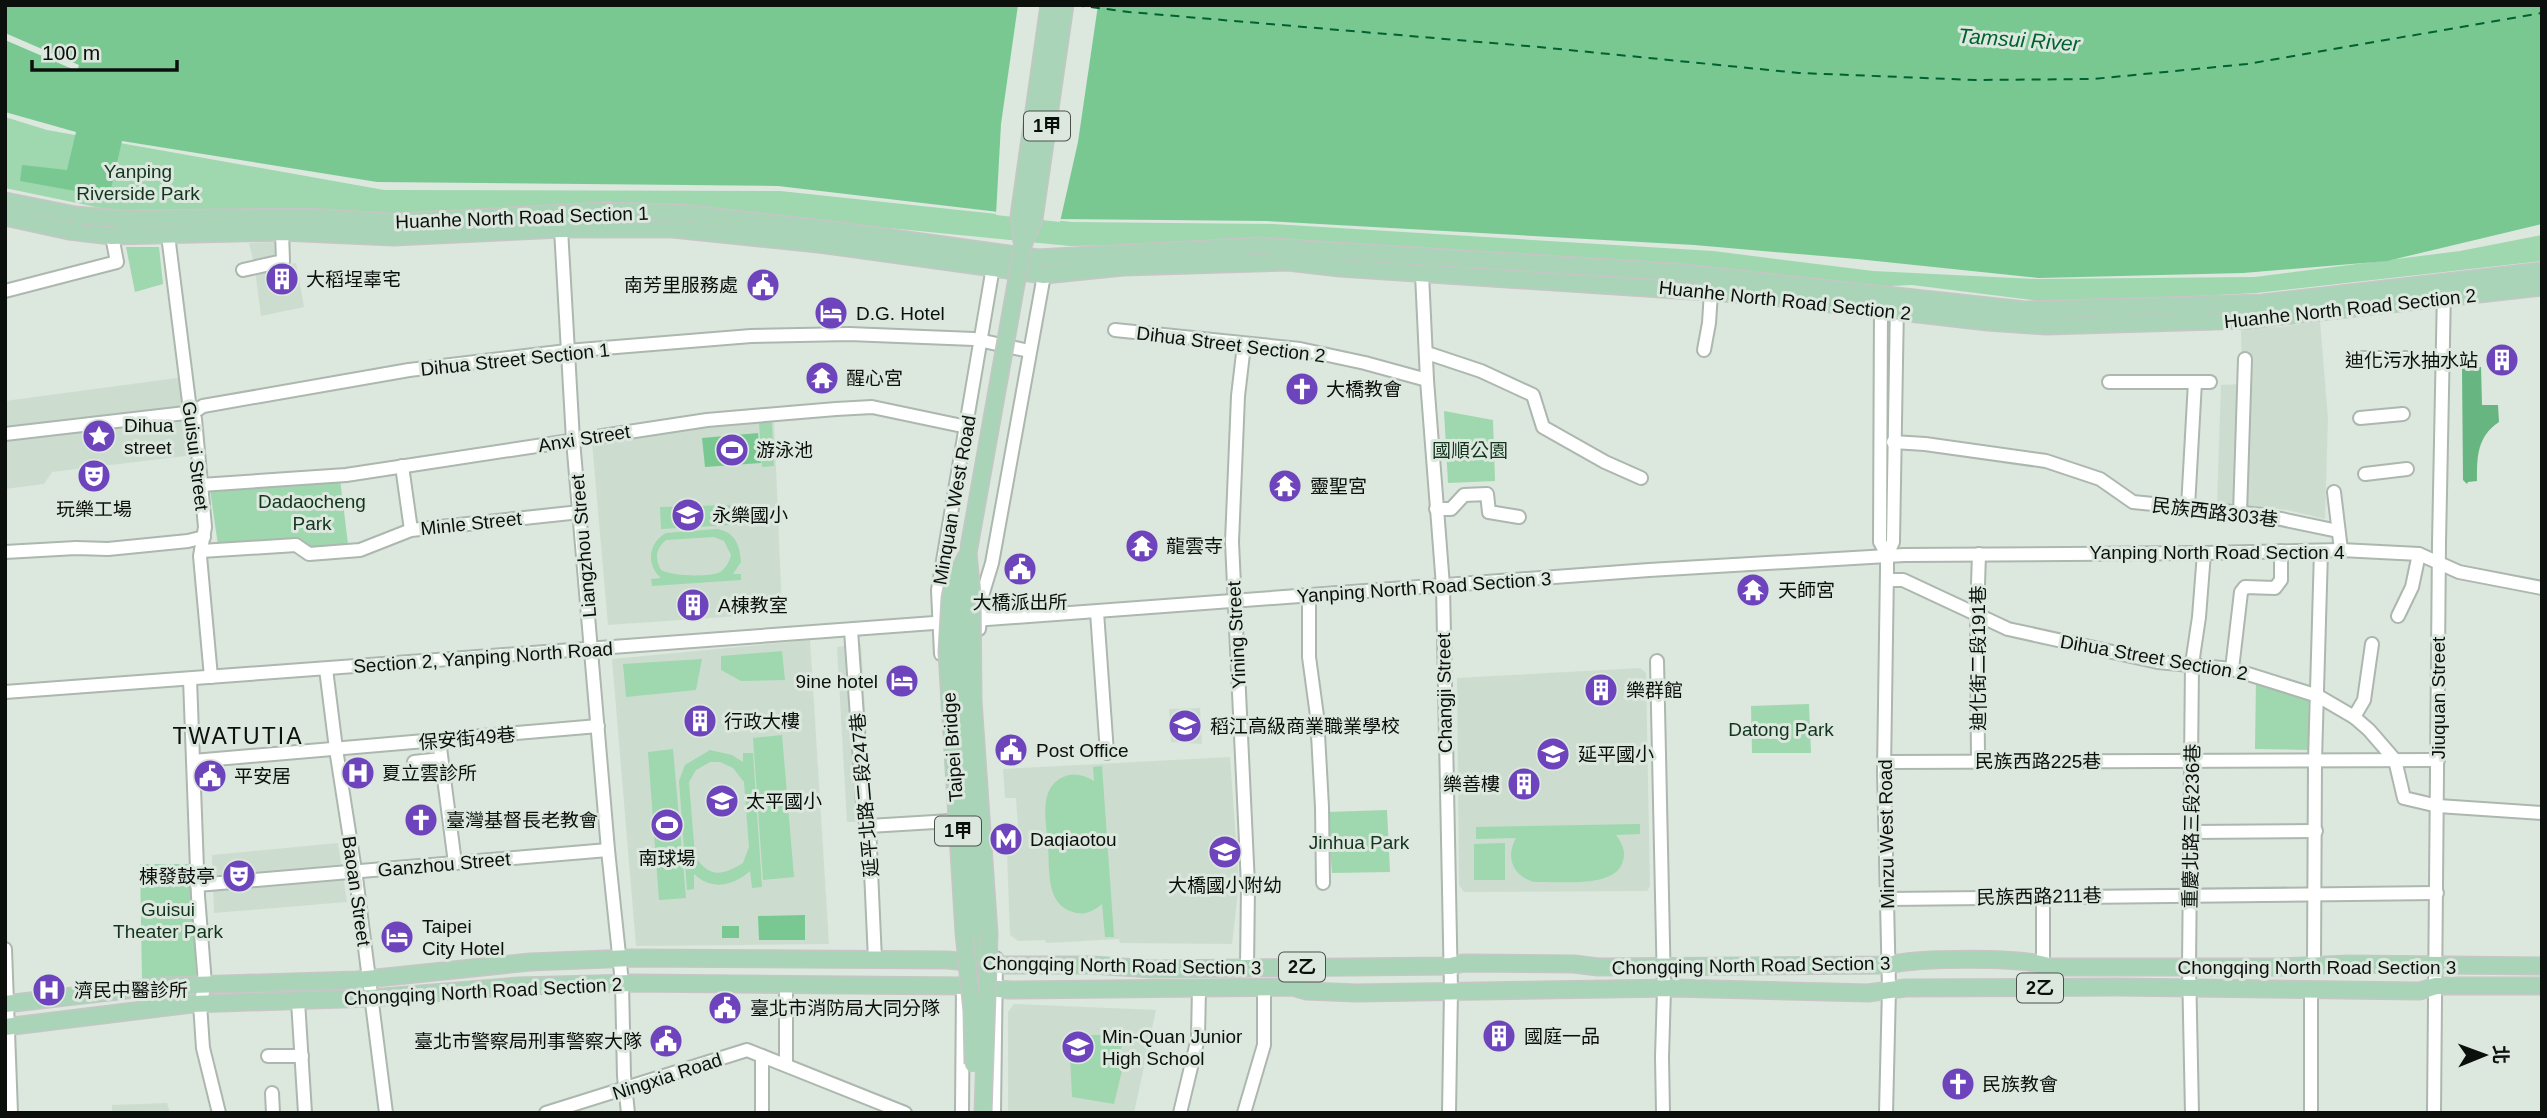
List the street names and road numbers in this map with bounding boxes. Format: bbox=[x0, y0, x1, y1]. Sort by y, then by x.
road number: 1甲 bbox=[1024, 112, 1070, 140]
street label: Huanhe North Road Section 1 bbox=[395, 203, 649, 232]
street label: Huanhe North Road Section 2 bbox=[1658, 277, 1912, 324]
street label: Huanhe North Road Section 2 bbox=[2223, 285, 2477, 332]
street label: Dihua Street Section 2 bbox=[1135, 322, 1327, 367]
street label: Dihua Street Section 1 bbox=[419, 339, 611, 380]
street label: Guisui Street bbox=[178, 400, 213, 513]
street label: Minquan West Road bbox=[929, 414, 980, 587]
street label: Anxi Street bbox=[537, 421, 632, 456]
street label: Liangzhou Street bbox=[567, 473, 600, 618]
street label: 民族西路303巷 bbox=[2151, 494, 2279, 531]
street label: Minle Street bbox=[420, 508, 523, 539]
street label: Yanping North Road Section 4 bbox=[2089, 542, 2345, 563]
street label: Yanping North Road Section 3 bbox=[1296, 568, 1552, 607]
street label: Yining Street bbox=[1223, 580, 1250, 689]
street label: 迪化街二段191巷 bbox=[1968, 585, 1989, 731]
street label: Dihua Street Section 2 bbox=[2058, 631, 2249, 684]
street label: Changji Street bbox=[1433, 632, 1456, 753]
street label: Jiuquan Street bbox=[2428, 636, 2449, 759]
street label: Section 2, Yanping North Road bbox=[353, 638, 614, 677]
street label: Taipei Bridge bbox=[938, 691, 967, 802]
street label: 延平北路二段247巷 bbox=[847, 712, 882, 878]
street label: 保安街49巷 bbox=[418, 724, 516, 753]
street label: 重慶北路三段236巷 bbox=[2180, 743, 2203, 909]
street label: 民族西路225巷 bbox=[1975, 751, 2101, 772]
street label: Minzu West Road bbox=[1875, 759, 1898, 909]
road number: 1甲 bbox=[935, 816, 981, 846]
street label: Baoan Street bbox=[338, 835, 375, 948]
street label: Ganzhou Street bbox=[377, 848, 512, 881]
street label: 民族西路211巷 bbox=[1976, 885, 2102, 908]
road number: 2乙 bbox=[1279, 952, 1325, 982]
street label: Chongqing North Road Section 3 bbox=[982, 953, 1262, 978]
street label: Chongqing North Road Section 3 bbox=[1611, 953, 1891, 978]
street label: Chongqing North Road Section 3 bbox=[2178, 957, 2456, 978]
road number: 2乙 bbox=[2017, 973, 2063, 1002]
street label: Chongqing North Road Section 2 bbox=[343, 974, 623, 1009]
street label: Ningxia Road bbox=[610, 1049, 725, 1104]

